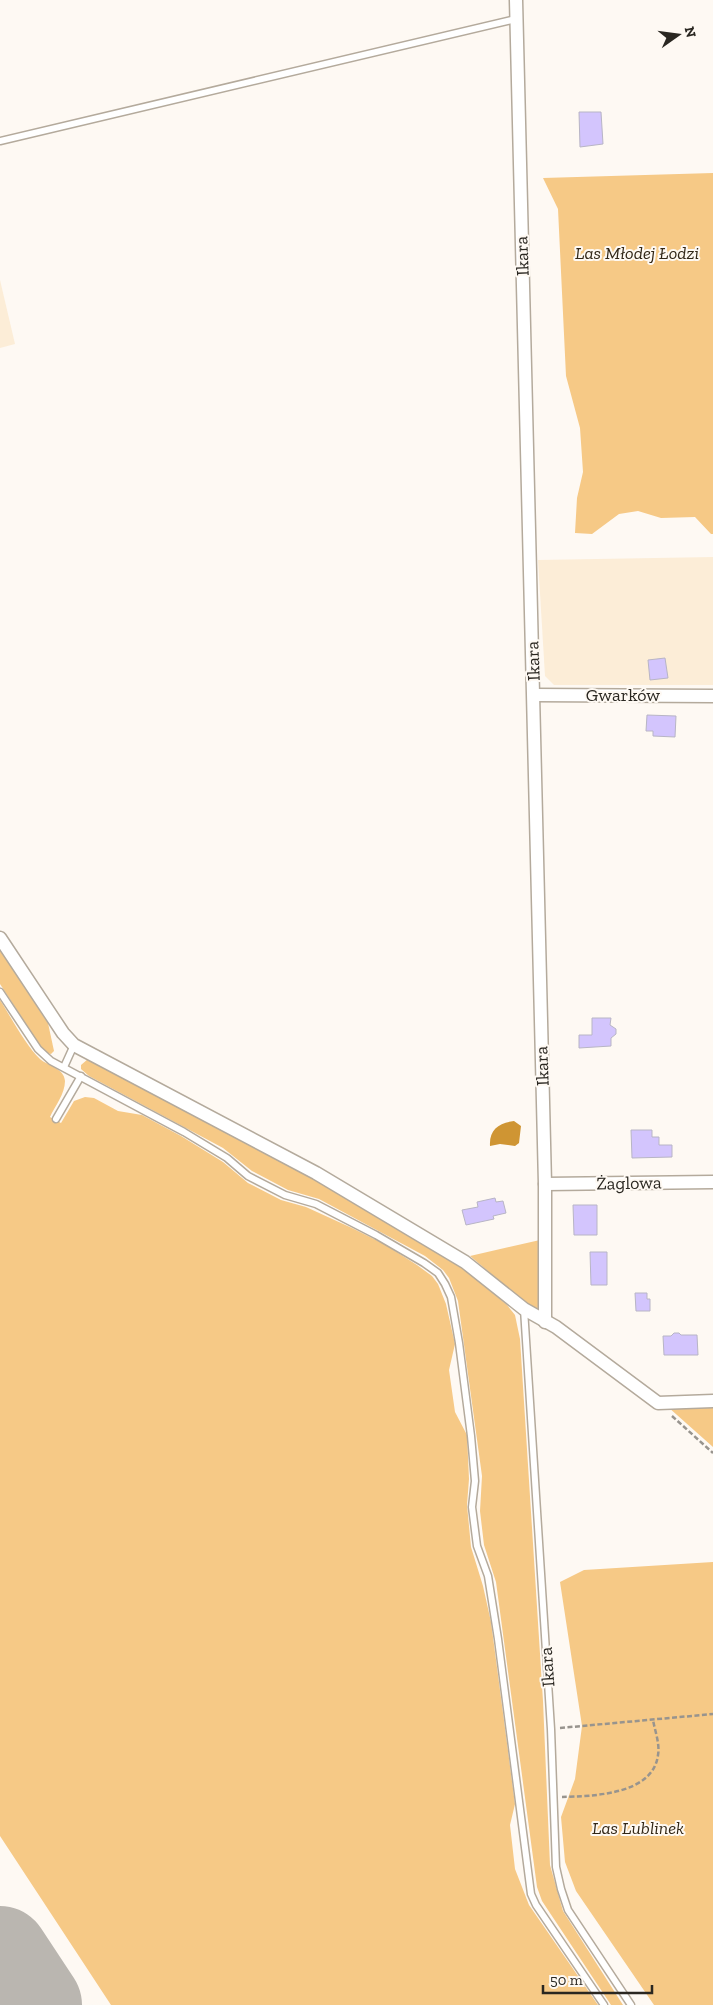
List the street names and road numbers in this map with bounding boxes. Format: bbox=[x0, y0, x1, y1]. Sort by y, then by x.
street label: Ikara bbox=[510, 235, 534, 276]
street label: Ikara bbox=[521, 640, 545, 681]
street label: Gwarków bbox=[586, 684, 660, 706]
street label: Ikara bbox=[530, 1045, 554, 1086]
street label: Żaglowa bbox=[596, 1171, 662, 1195]
street label: Ikara bbox=[535, 1646, 559, 1688]

